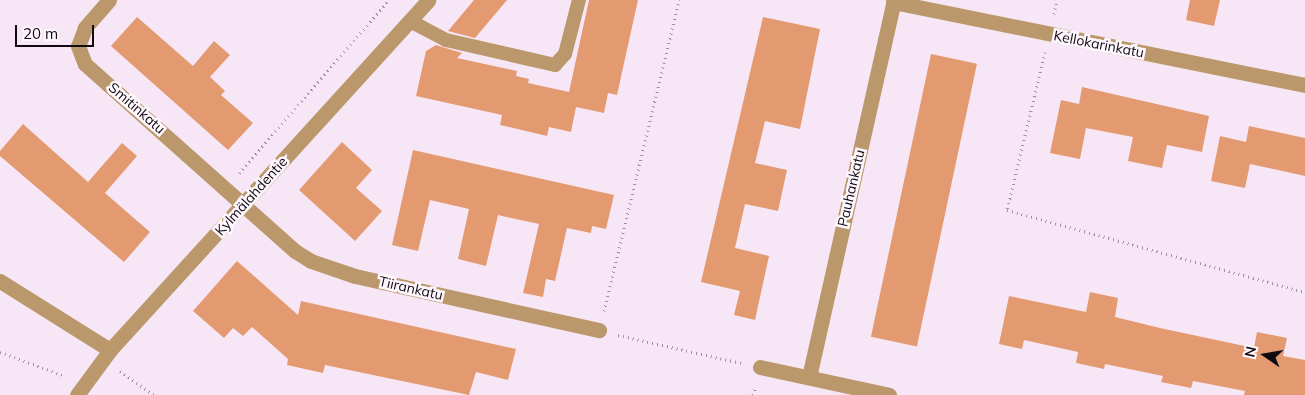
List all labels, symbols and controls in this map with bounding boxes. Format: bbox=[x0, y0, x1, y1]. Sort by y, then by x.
scale bar bbox=[18, 15, 96, 47]
text: 20 m bbox=[23, 24, 58, 43]
street label: Kellokarinkatu bbox=[1052, 27, 1146, 61]
street label: Smitinkatu bbox=[105, 79, 169, 137]
street label: Pauhankatu bbox=[834, 148, 868, 228]
street label: Kylmälahdentie bbox=[211, 153, 291, 239]
street label: Tiirankatu bbox=[377, 272, 445, 304]
north arrow bbox=[1240, 330, 1290, 380]
text: N bbox=[1240, 344, 1260, 359]

